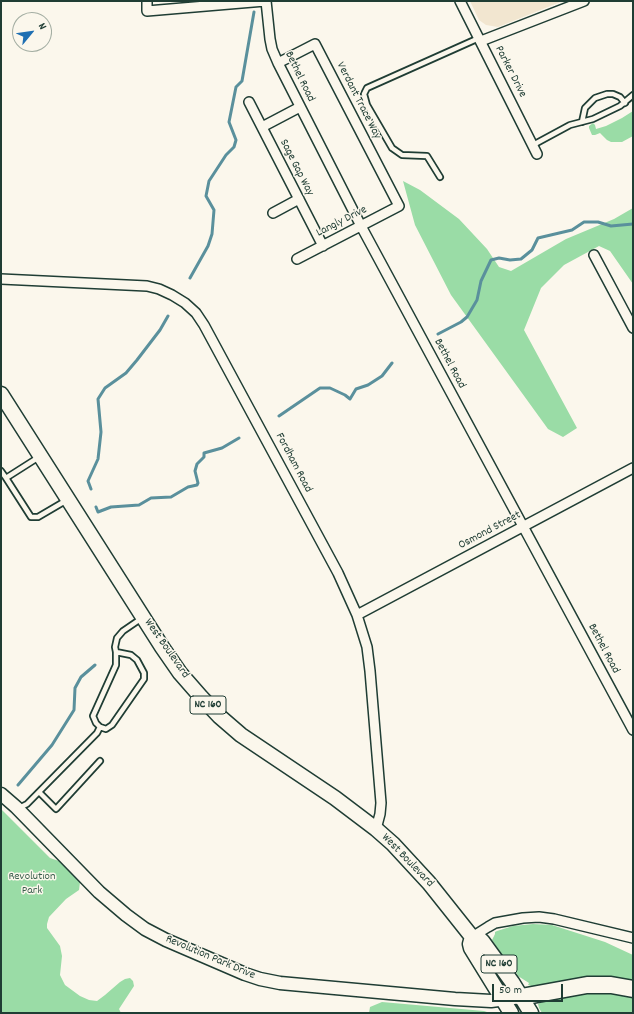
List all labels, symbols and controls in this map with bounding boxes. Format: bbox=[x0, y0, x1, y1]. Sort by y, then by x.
north arrow bbox=[12, 12, 52, 52]
text: N bbox=[33, 20, 50, 33]
street label: Parker Drive bbox=[491, 44, 529, 100]
street label: Bethel Road bbox=[281, 49, 317, 105]
street label: Verdant Trace Way bbox=[332, 60, 384, 142]
street label: Sage Gap Way bbox=[276, 137, 316, 199]
street label: Langly Drive bbox=[314, 203, 370, 241]
street label: Bethel Road bbox=[430, 337, 468, 391]
street label: Fordham Road bbox=[271, 431, 315, 495]
street label: Osmond Street bbox=[456, 509, 524, 553]
street label: West Boulevard bbox=[140, 616, 192, 682]
street label: Bethel Road bbox=[584, 622, 622, 676]
road number: NC 160 bbox=[190, 696, 226, 714]
street label: West Boulevard bbox=[378, 831, 436, 891]
park label: Revolution Park bbox=[8, 870, 56, 898]
street label: Revolution Park Drive bbox=[163, 933, 257, 983]
road number: NC 160 bbox=[481, 955, 517, 973]
scale bar bbox=[494, 976, 565, 1002]
text: 50 m bbox=[499, 982, 522, 999]

